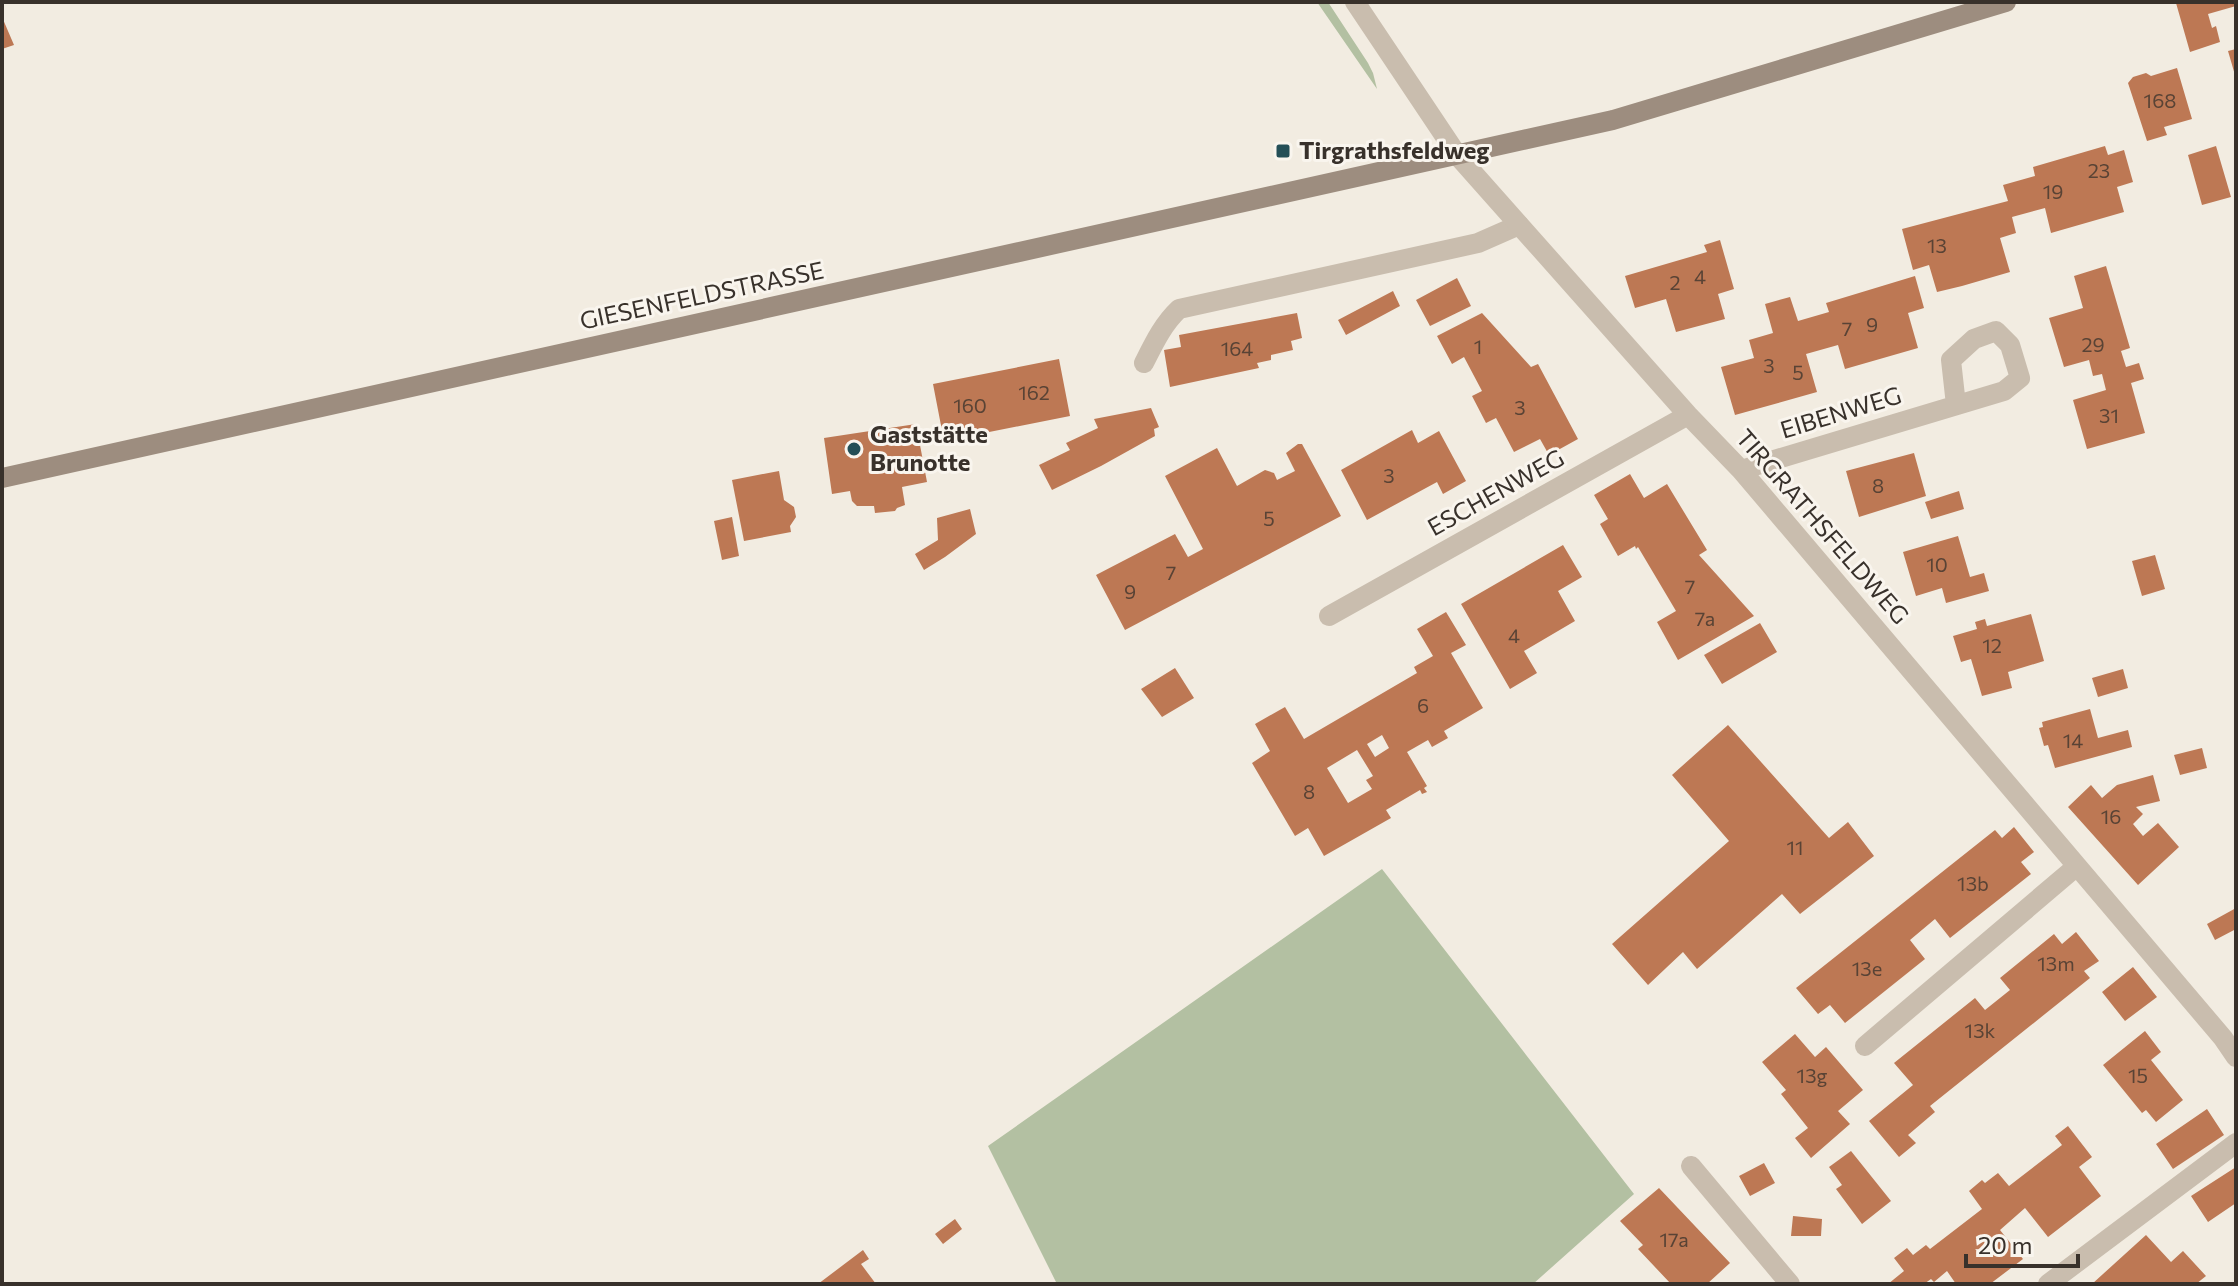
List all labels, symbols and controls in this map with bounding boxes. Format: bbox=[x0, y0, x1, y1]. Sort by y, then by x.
house number: 168 bbox=[2144, 88, 2176, 112]
place label: Tirgrathsfeldweg bbox=[1299, 135, 1490, 164]
marker: Tirgrathsfeldweg bbox=[1274, 142, 1292, 160]
house number: 23 bbox=[2088, 158, 2110, 182]
house number: 19 bbox=[2043, 179, 2063, 203]
house number: 13 bbox=[1927, 233, 1947, 257]
street label: GIESENFELDSTRASSE bbox=[577, 255, 826, 335]
house number: 4 bbox=[1694, 264, 1706, 288]
house number: 2 bbox=[1669, 270, 1681, 294]
house number: 9 bbox=[1866, 312, 1878, 336]
house number: 7 bbox=[1842, 316, 1852, 340]
house number: 29 bbox=[2081, 332, 2105, 356]
house number: 1 bbox=[1474, 334, 1482, 358]
house number: 164 bbox=[1221, 336, 1253, 360]
house number: 3 bbox=[1763, 353, 1775, 377]
house number: 5 bbox=[1792, 360, 1804, 384]
street label: EIBENWEG bbox=[1777, 379, 1905, 444]
house number: 162 bbox=[1018, 380, 1050, 404]
house number: 160 bbox=[953, 393, 987, 417]
house number: 3 bbox=[1514, 395, 1526, 419]
house number: 31 bbox=[2099, 403, 2119, 427]
place label: Gaststätte Brunotte bbox=[870, 419, 988, 476]
street label: TIRGRATHSFELDWEG bbox=[1731, 423, 1916, 629]
marker: Gaststätte Brunotte bbox=[845, 440, 863, 458]
street label: ESCHENWEG bbox=[1422, 442, 1569, 541]
house number: 3 bbox=[1383, 463, 1395, 487]
house number: 8 bbox=[1872, 473, 1884, 497]
house number: 5 bbox=[1263, 506, 1275, 530]
house number: 10 bbox=[1926, 552, 1948, 576]
house number: 7 bbox=[1166, 560, 1176, 584]
house number: 7 bbox=[1685, 574, 1695, 598]
house number: 9 bbox=[1124, 579, 1136, 603]
house number: 7a bbox=[1695, 606, 1715, 630]
house number: 4 bbox=[1508, 623, 1520, 647]
house number: 12 bbox=[1982, 633, 2002, 657]
house number: 6 bbox=[1417, 693, 1429, 717]
house number: 14 bbox=[2063, 728, 2083, 752]
house number: 8 bbox=[1303, 779, 1315, 803]
house number: 16 bbox=[2101, 804, 2121, 828]
house number: 11 bbox=[1786, 835, 1804, 859]
house number: 13b bbox=[1957, 871, 1989, 895]
house number: 13m bbox=[2037, 951, 2075, 975]
house number: 13e bbox=[1852, 956, 1882, 980]
house number: 13k bbox=[1965, 1018, 1996, 1042]
house number: 13g bbox=[1797, 1063, 1828, 1087]
house number: 15 bbox=[2128, 1063, 2148, 1087]
scale bar bbox=[1966, 1218, 2078, 1268]
house number: 17a bbox=[1659, 1227, 1689, 1251]
text: 20 m bbox=[1978, 1230, 2032, 1259]

